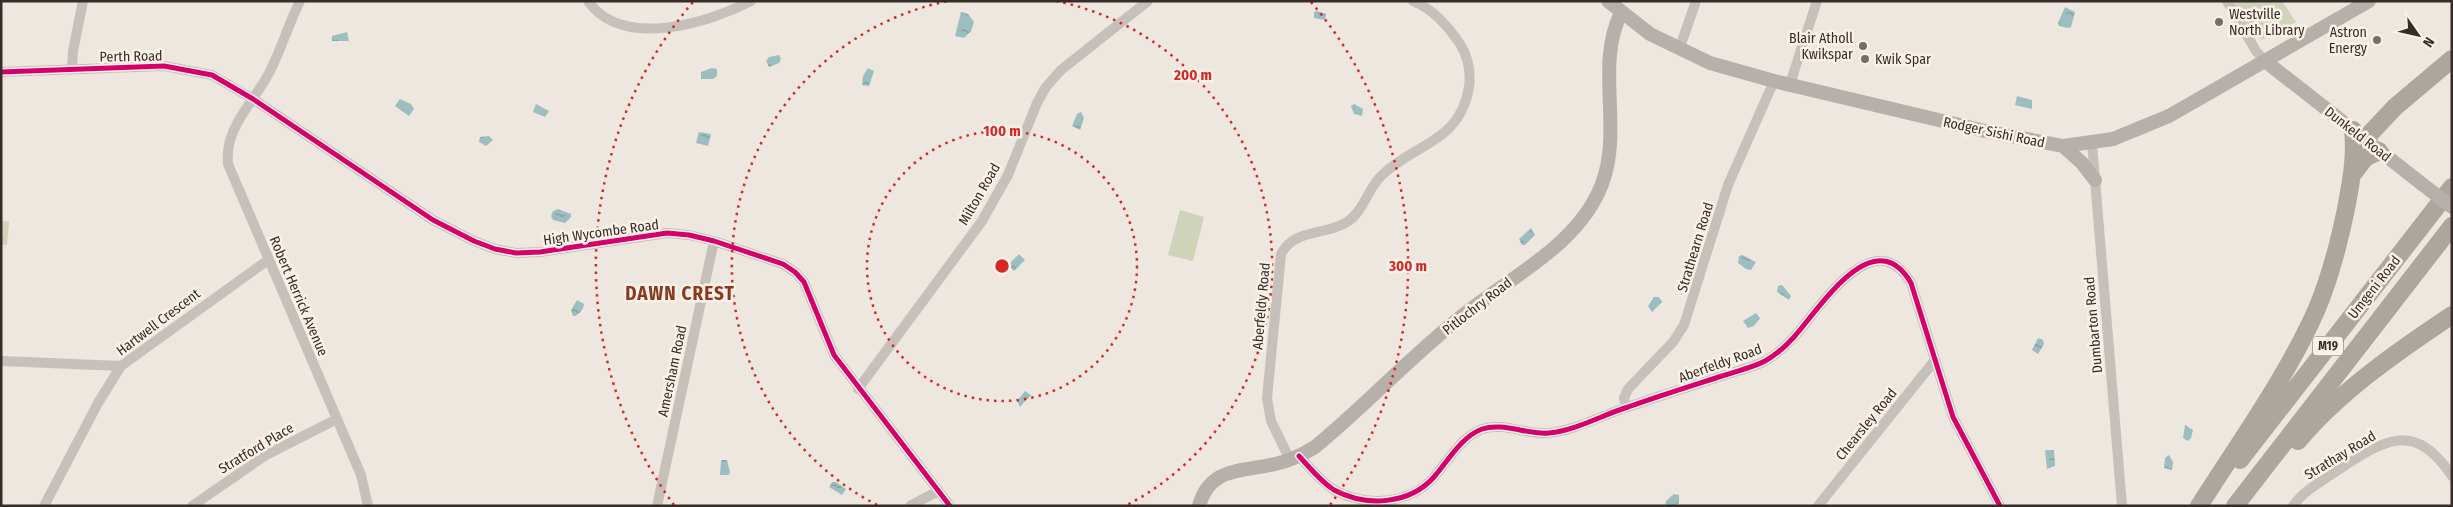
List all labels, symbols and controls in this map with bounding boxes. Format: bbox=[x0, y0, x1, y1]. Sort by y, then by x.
place label: Westville North Library bbox=[2229, 6, 2305, 39]
north arrow bbox=[2393, 10, 2443, 60]
marker: Westville North Library bbox=[2213, 16, 2225, 28]
place label: Astron Energy bbox=[2329, 24, 2368, 57]
place label: Blair Atholl Kwikspar bbox=[1789, 30, 1853, 63]
marker: Astron Energy bbox=[2371, 34, 2383, 46]
text: N bbox=[2419, 34, 2438, 50]
marker: Blair Atholl Kwikspar bbox=[1857, 40, 1869, 52]
street label: Perth Road bbox=[99, 47, 163, 66]
place label: Kwik Spar bbox=[1875, 51, 1931, 68]
marker: Kwik Spar bbox=[1859, 53, 1871, 65]
text: 200 m bbox=[1173, 66, 1212, 84]
street label: Dunkeld Road bbox=[2321, 103, 2394, 166]
street label: Rodger Sishi Road bbox=[1942, 113, 2046, 152]
text: 100 m bbox=[983, 122, 1021, 140]
street label: Milton Road bbox=[955, 160, 1004, 228]
street label: Strathearn Road bbox=[1674, 200, 1717, 294]
street label: High Wycombe Road bbox=[542, 216, 660, 249]
street label: Robert Herrick Avenue bbox=[266, 234, 331, 359]
street label: Umgeni Road bbox=[2344, 252, 2404, 322]
centre of rings bbox=[993, 257, 1011, 275]
text: 300 m bbox=[1388, 257, 1427, 275]
street label: Aberfeldy Road bbox=[1249, 262, 1274, 350]
street label: Pitlochry Road bbox=[1439, 274, 1515, 339]
street label: Dumbarton Road bbox=[2081, 276, 2106, 374]
district label: DAWN CREST bbox=[625, 282, 735, 305]
street label: Hartwell Crescent bbox=[113, 285, 204, 359]
street label: Amersham Road bbox=[655, 324, 690, 418]
road number: M19 bbox=[2313, 336, 2343, 356]
street label: Aberfeldy Road bbox=[1676, 341, 1764, 386]
street label: Chearsley Road bbox=[1832, 385, 1901, 464]
street label: Stratford Place bbox=[216, 419, 297, 477]
street label: Strathay Road bbox=[2302, 428, 2379, 483]

